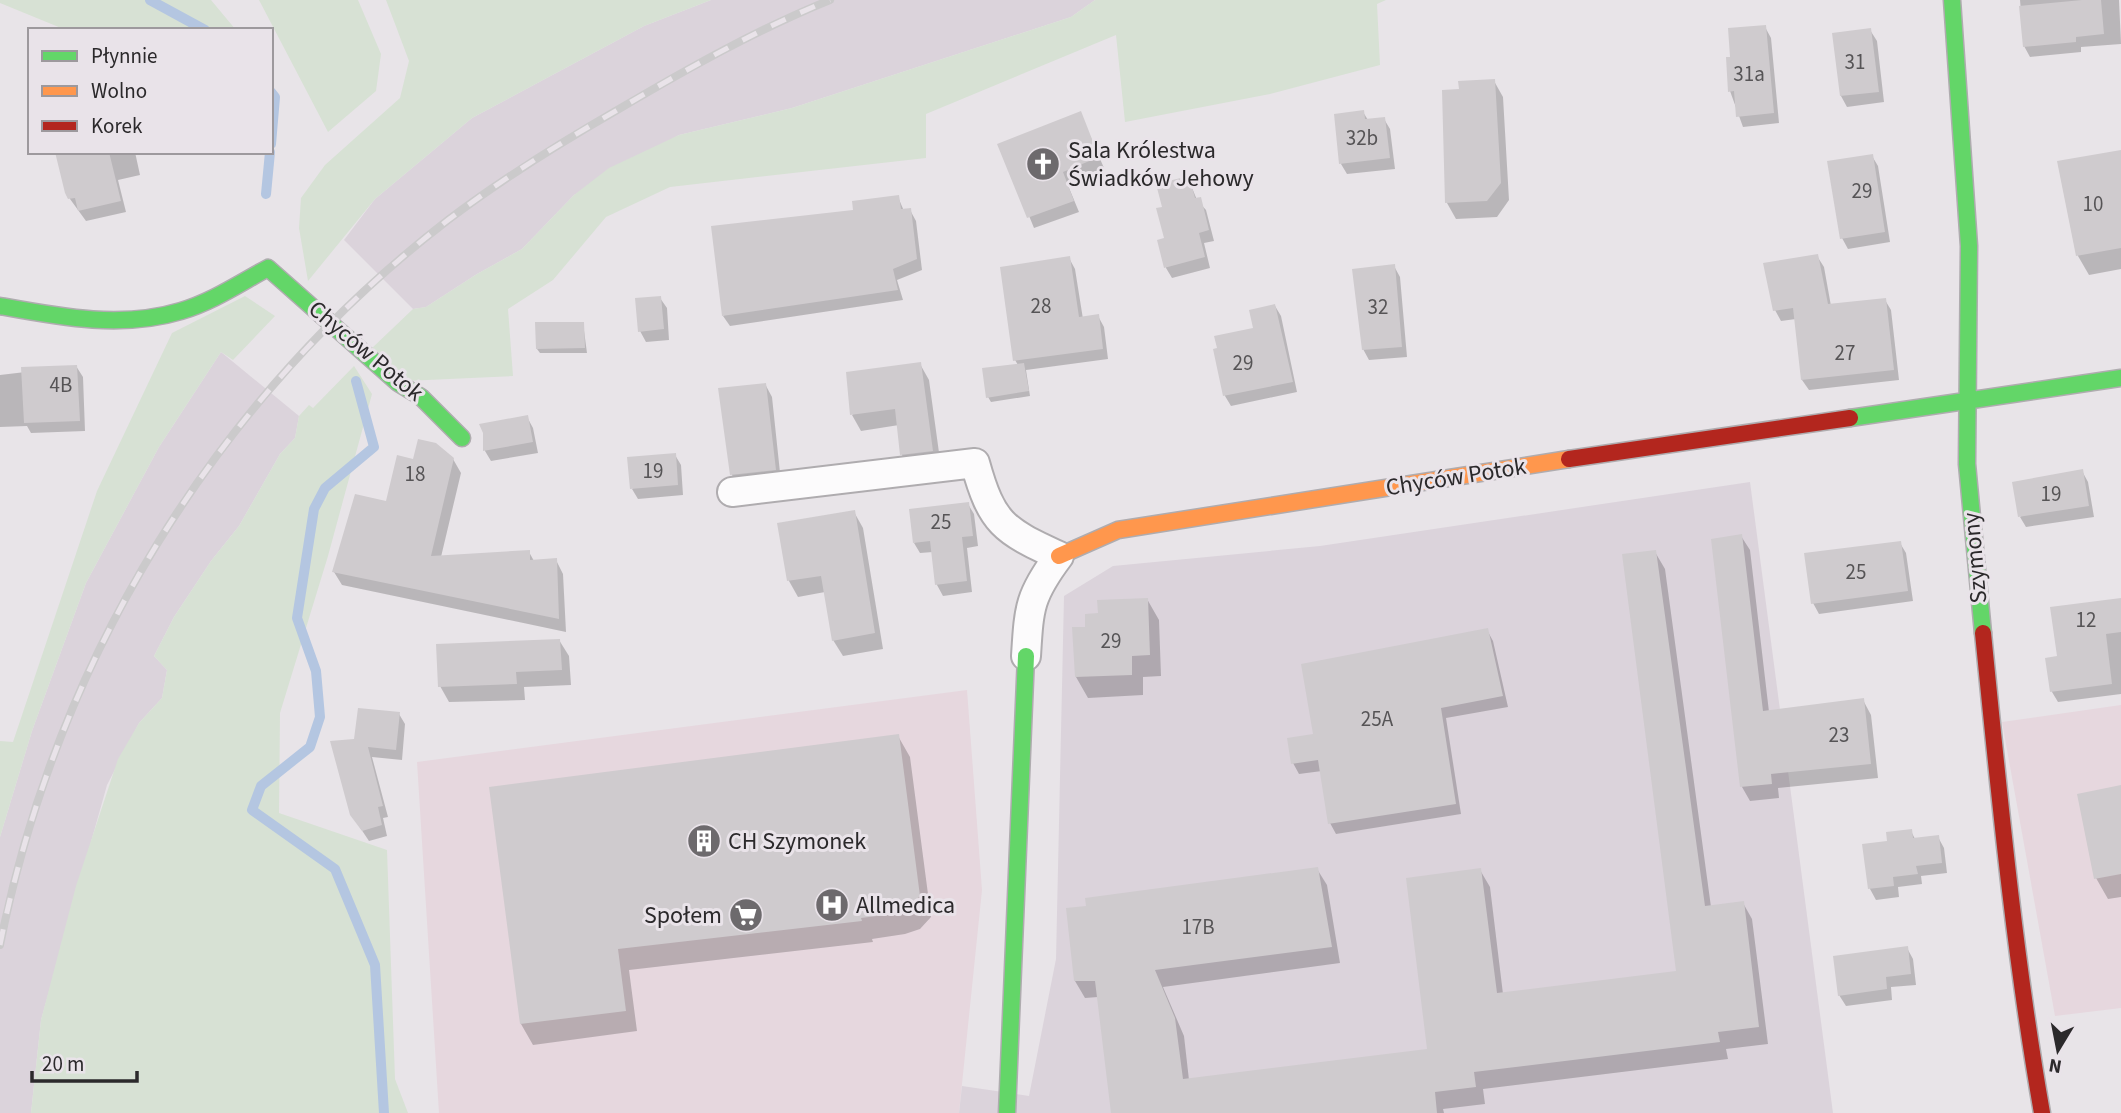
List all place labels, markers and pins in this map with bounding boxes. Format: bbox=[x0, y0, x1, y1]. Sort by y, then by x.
place label: Sala Królestwa Świadków Jehowy bbox=[1068, 133, 1254, 196]
church icon: Sala Królestwa Świadków Jehowy bbox=[1024, 145, 1062, 183]
building icon: CH Szymonek bbox=[685, 822, 723, 860]
place label: CH Szymonek bbox=[728, 824, 866, 859]
hospital icon: Allmedica bbox=[813, 886, 851, 924]
place label: Allmedica bbox=[856, 888, 955, 923]
supermarket icon: Społem bbox=[727, 896, 765, 934]
place label: Społem bbox=[644, 898, 722, 933]

